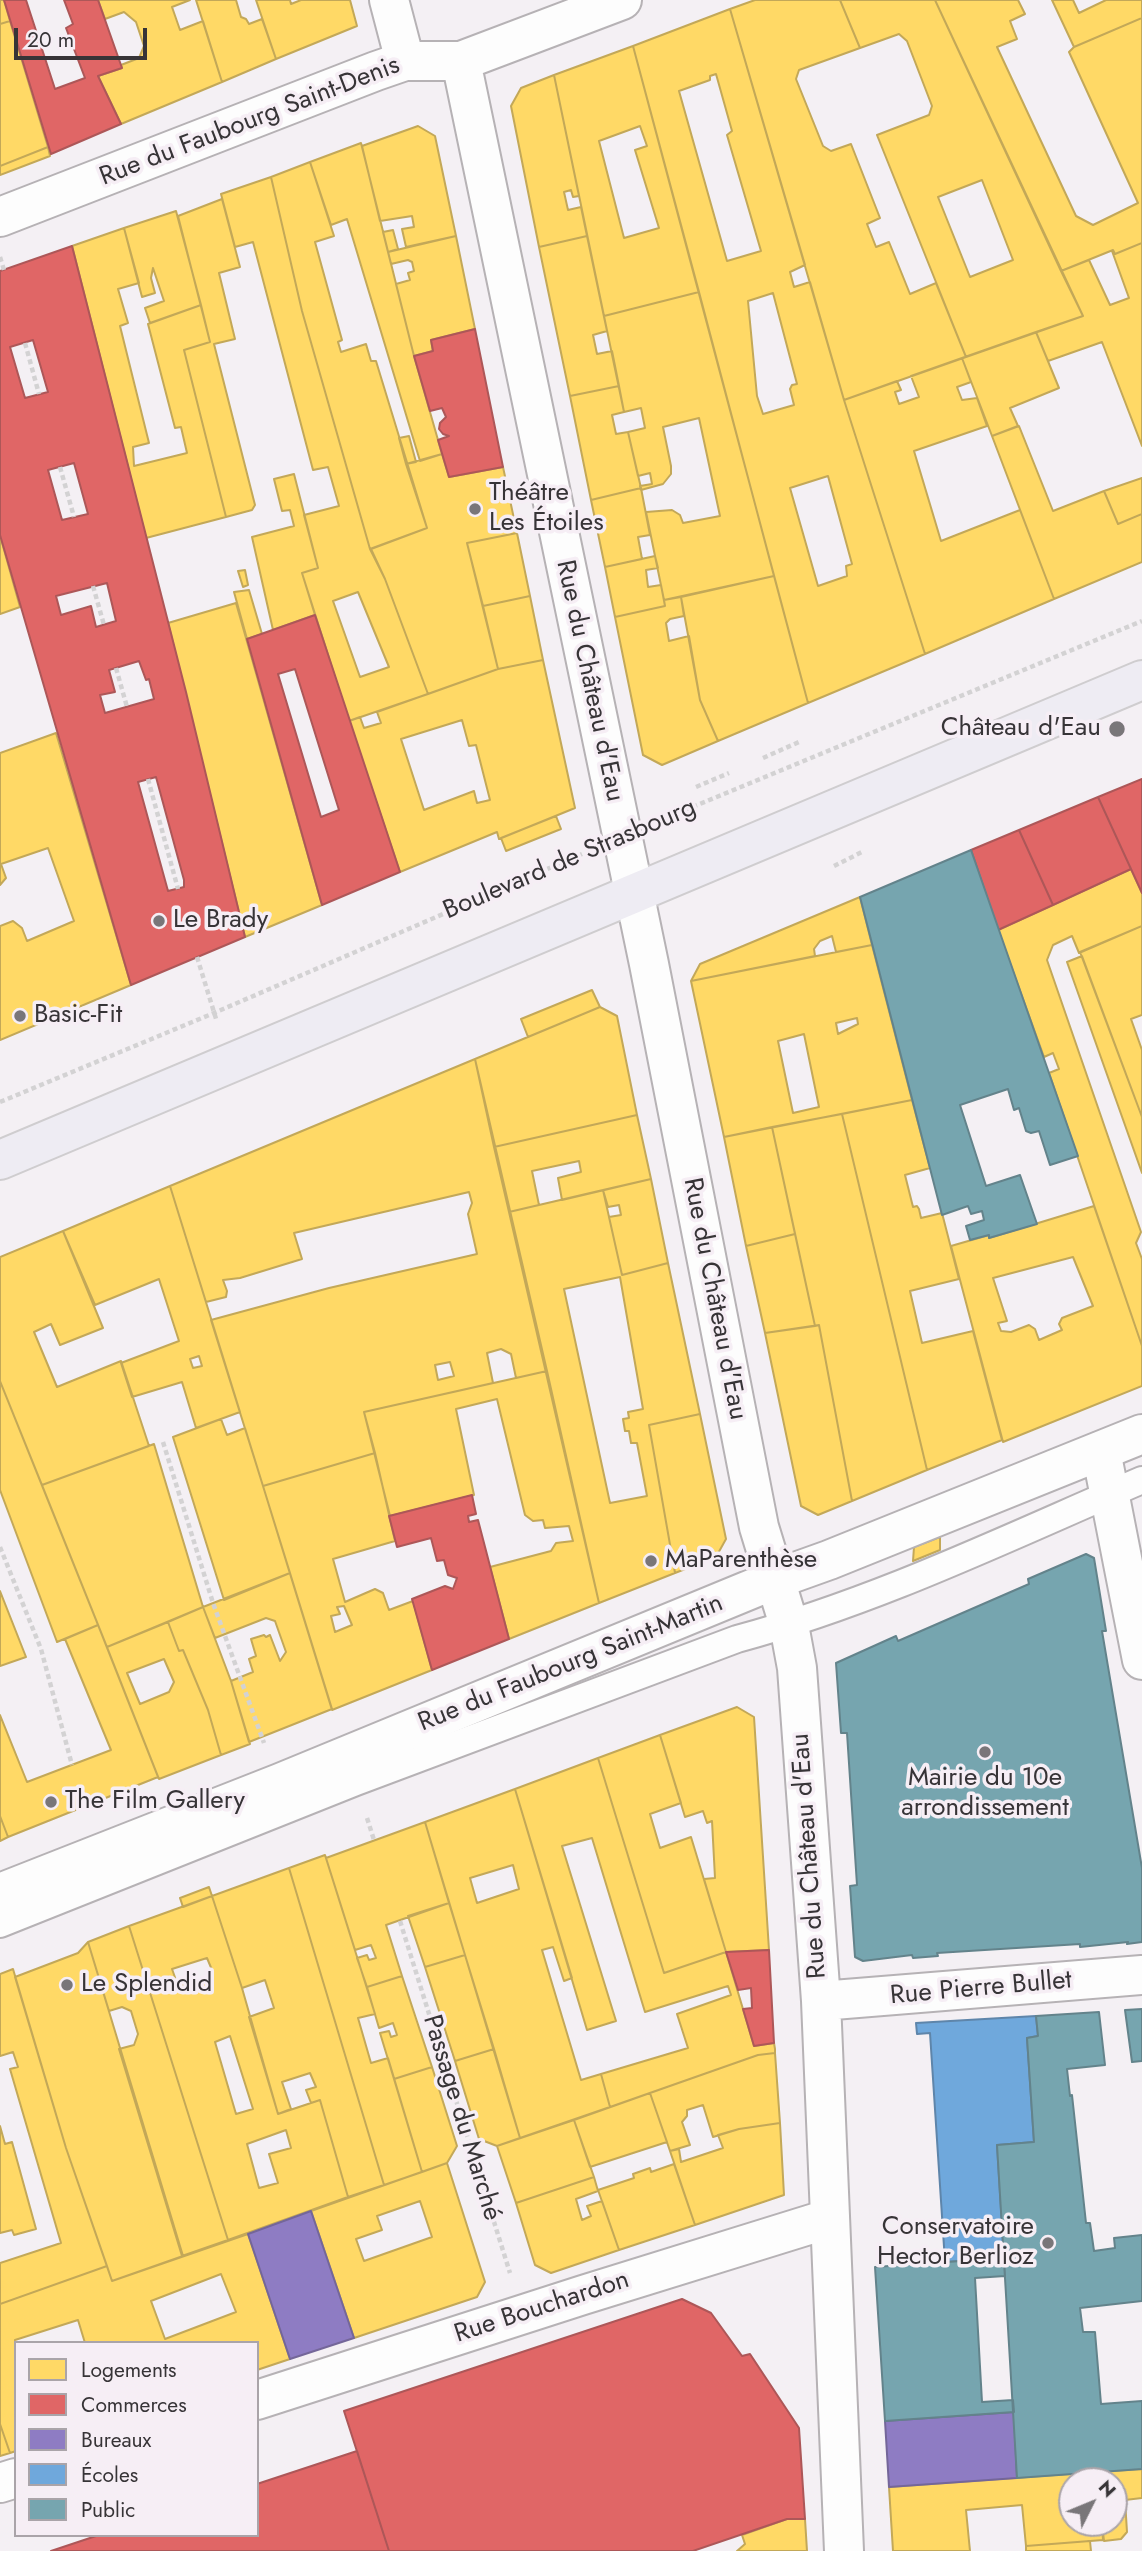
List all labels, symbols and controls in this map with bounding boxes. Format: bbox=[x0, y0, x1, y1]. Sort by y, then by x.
scale bar bbox=[18, 14, 150, 58]
text: 20 m bbox=[27, 25, 74, 55]
street label: Rue du Faubourg Saint-Denis bbox=[96, 50, 404, 194]
place label: Théâtre Les Étoiles bbox=[489, 478, 604, 540]
marker: Théâtre Les Étoiles bbox=[467, 501, 483, 517]
street label: Rue du Château d'Eau bbox=[548, 557, 630, 805]
place label: Château d'Eau bbox=[941, 713, 1101, 745]
marker: Château d'Eau bbox=[1107, 719, 1127, 739]
street label: Boulevard de Strasbourg bbox=[439, 793, 701, 927]
place label: Le Brady bbox=[173, 905, 268, 937]
marker: Le Brady bbox=[151, 913, 167, 929]
place label: Basic-Fit bbox=[34, 1000, 122, 1032]
marker: Basic-Fit bbox=[12, 1008, 28, 1024]
street label: Rue du Château d'Eau bbox=[675, 1175, 753, 1423]
place label: MaParenthèse bbox=[665, 1545, 817, 1577]
marker: MaParenthèse bbox=[643, 1553, 659, 1569]
street label: Rue du Faubourg Saint-Martin bbox=[414, 1589, 728, 1739]
street label: Rue du Château d'Eau bbox=[786, 1732, 834, 1980]
marker: Mairie du 10e arrondissement bbox=[977, 1744, 993, 1760]
place label: Mairie du 10e arrondissement bbox=[901, 1763, 1069, 1824]
place label: The Film Gallery bbox=[65, 1786, 245, 1818]
marker: The Film Gallery bbox=[43, 1794, 59, 1810]
street label: Rue Pierre Bullet bbox=[889, 1966, 1073, 2012]
place label: Le Splendid bbox=[81, 1969, 212, 2001]
marker: Le Splendid bbox=[59, 1977, 75, 1993]
street label: Passage du Marché bbox=[415, 2011, 507, 2225]
place label: Conservatoire Hector Berlioz bbox=[877, 2212, 1034, 2274]
marker: Conservatoire Hector Berlioz bbox=[1040, 2235, 1056, 2251]
street label: Rue Bouchardon bbox=[451, 2265, 633, 2351]
legend bbox=[14, 2341, 259, 2537]
text: Logements bbox=[81, 2355, 176, 2385]
text: Commerces bbox=[81, 2390, 187, 2420]
text: Bureaux bbox=[81, 2425, 151, 2455]
text: Écoles bbox=[81, 2460, 138, 2490]
north arrow bbox=[1058, 2467, 1128, 2537]
text: N bbox=[1092, 2474, 1122, 2503]
text: Public bbox=[81, 2495, 135, 2525]

